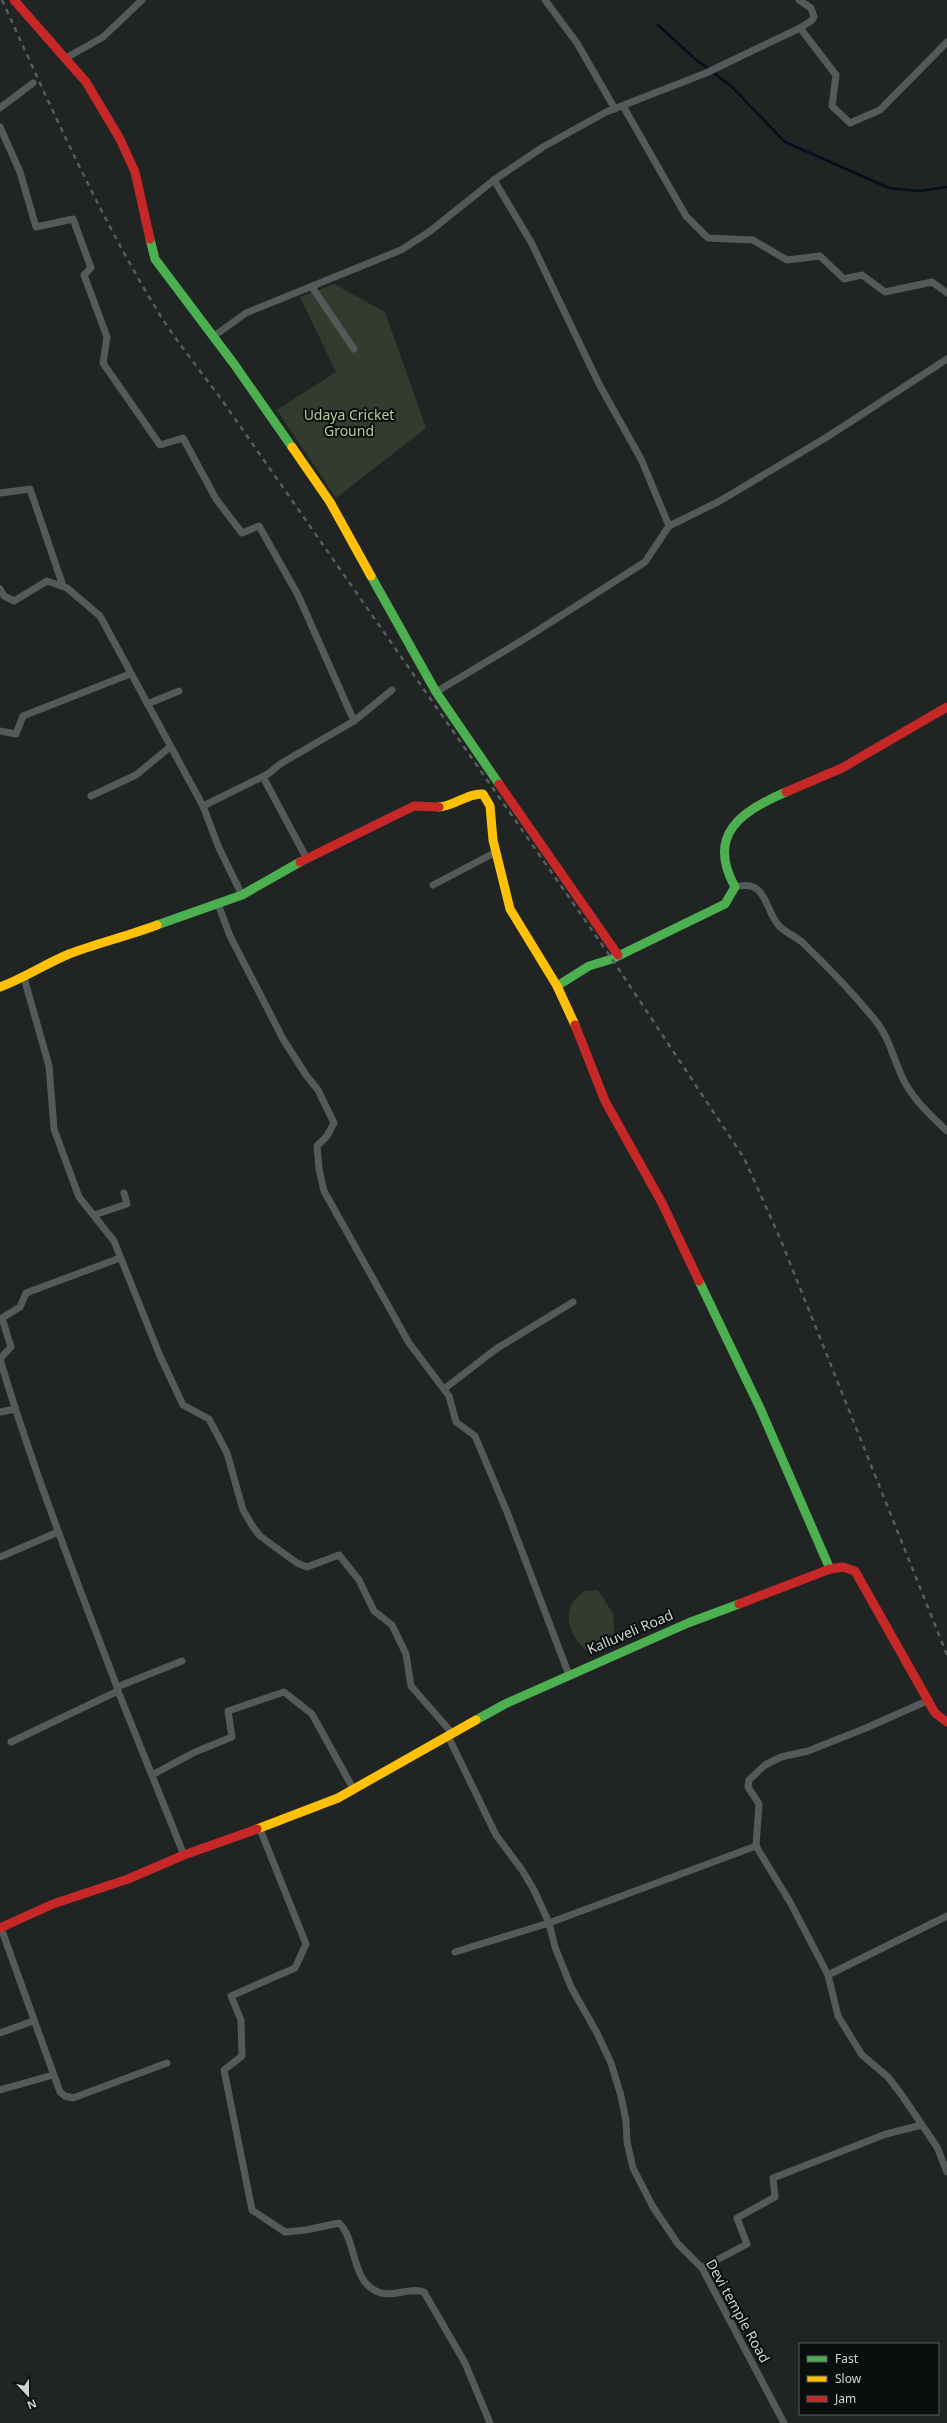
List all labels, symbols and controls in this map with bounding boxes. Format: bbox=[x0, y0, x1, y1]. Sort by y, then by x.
park label: Udaya Cricket Ground bbox=[304, 405, 394, 440]
street label: Kalluveli Road bbox=[584, 1605, 676, 1658]
street label: Devi temple Road bbox=[702, 2256, 775, 2366]
legend bbox=[799, 2343, 939, 2415]
text: Fast bbox=[835, 2350, 859, 2367]
text: Slow bbox=[835, 2370, 862, 2387]
north arrow bbox=[8, 2375, 48, 2415]
text: Jam bbox=[834, 2390, 856, 2407]
text: N bbox=[25, 2396, 39, 2413]

